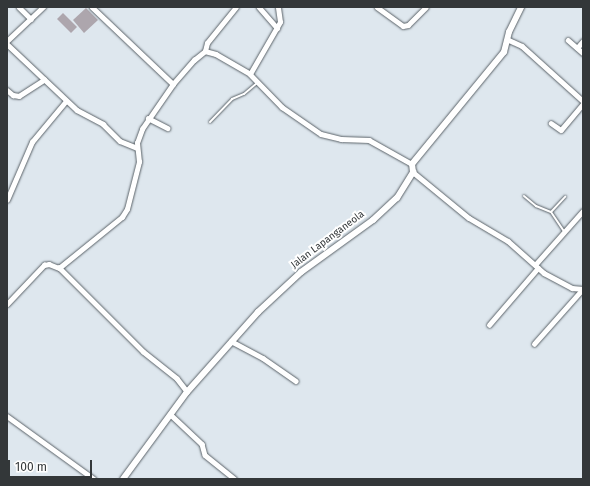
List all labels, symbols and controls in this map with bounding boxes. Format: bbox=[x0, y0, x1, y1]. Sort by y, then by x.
street label: Jalan Lapanganeola bbox=[289, 209, 367, 271]
scale bar bbox=[10, 452, 94, 478]
text: 100 m bbox=[15, 460, 47, 474]

